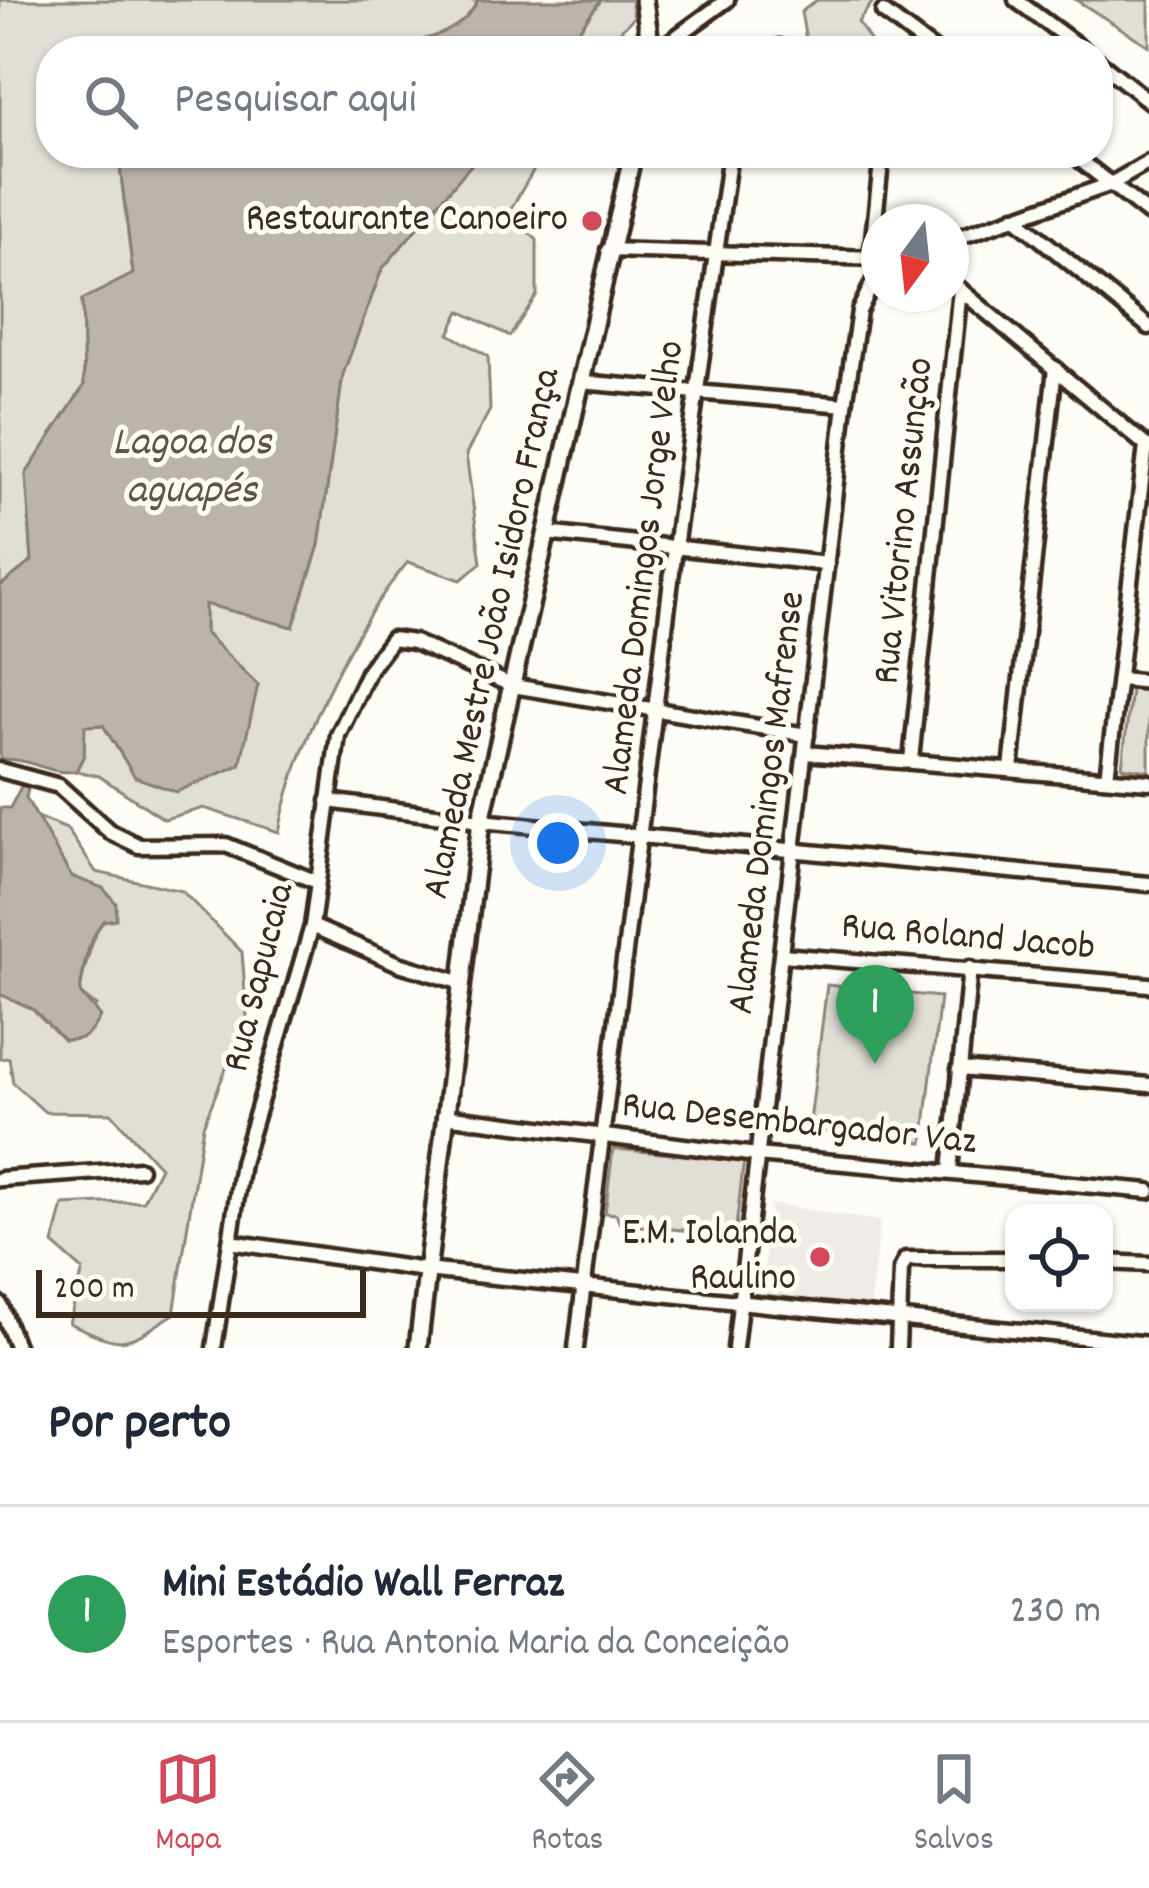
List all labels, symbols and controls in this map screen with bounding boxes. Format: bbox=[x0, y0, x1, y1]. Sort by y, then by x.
search box bbox=[36, 36, 1113, 168]
icon: search bbox=[78, 69, 144, 135]
text: Pesquisar aqui bbox=[174, 70, 417, 134]
place label: Restaurante Canoeiro bbox=[246, 194, 568, 249]
north arrow bbox=[861, 204, 969, 312]
marker: Restaurante Canoeiro bbox=[579, 208, 605, 234]
street label: Alameda Domingos Jorge Velho bbox=[591, 338, 701, 798]
street label: Rua Vitorino Assunção bbox=[862, 355, 950, 687]
street label: Alameda Mestre João Isidoro França bbox=[411, 363, 577, 904]
water label: Lagoa dos aguapés bbox=[112, 415, 273, 523]
street label: Alameda Domingos Mafrense bbox=[716, 588, 822, 1018]
your location bbox=[528, 813, 588, 873]
street label: Rua Sapucaia bbox=[211, 877, 311, 1078]
street label: Rua Roland Jacob bbox=[839, 901, 1097, 977]
pin: 1 bbox=[836, 965, 914, 1064]
street label: Rua Desembargador Vaz bbox=[619, 1080, 979, 1172]
map controls bbox=[1005, 1204, 1113, 1312]
button: locate bbox=[1005, 1204, 1113, 1312]
place label: E.M. Iolanda Raulino bbox=[622, 1208, 797, 1308]
marker: E.M. Iolanda Raulino bbox=[807, 1244, 833, 1270]
scale bar bbox=[36, 1264, 366, 1317]
text: 200 m bbox=[54, 1267, 135, 1314]
text: Por perto bbox=[48, 1390, 231, 1462]
text: Mini Estádio Wall Ferraz bbox=[162, 1554, 564, 1618]
text: 1 bbox=[83, 1586, 91, 1641]
text: 230 m bbox=[1010, 1586, 1101, 1641]
text: Esportes · Rua Antonia Maria da Conceição bbox=[162, 1618, 790, 1673]
tab: Mapa bbox=[155, 1746, 221, 1865]
tab: Rotas bbox=[531, 1746, 604, 1865]
tab: Salvos bbox=[914, 1746, 994, 1865]

